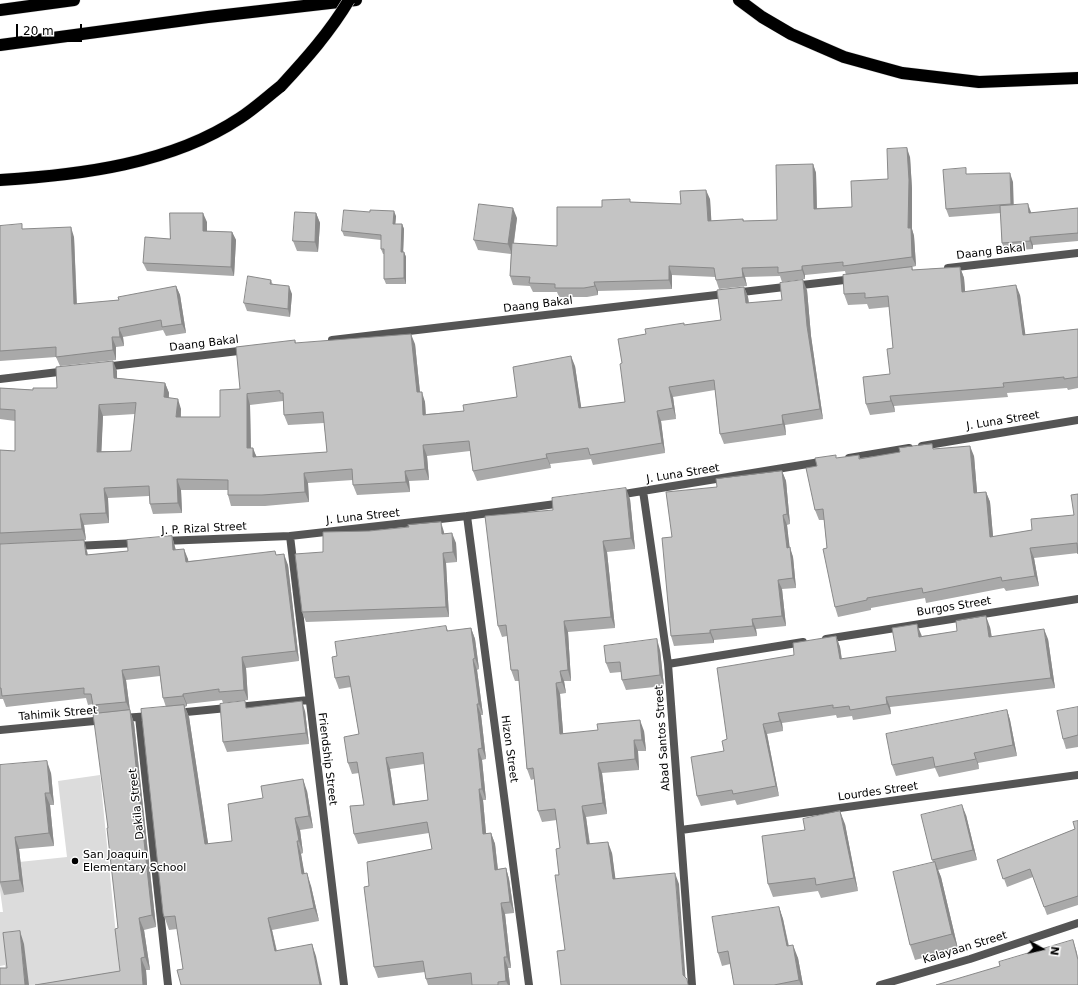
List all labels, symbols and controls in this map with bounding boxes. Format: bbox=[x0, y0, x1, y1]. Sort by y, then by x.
scale bar bbox=[18, 16, 84, 42]
text: 20 m bbox=[23, 24, 54, 38]
street label: Daang Bakal bbox=[956, 241, 1026, 263]
street label: Daang Bakal bbox=[503, 294, 573, 316]
street label: Daang Bakal bbox=[169, 333, 239, 355]
street label: J. Luna Street bbox=[966, 409, 1040, 433]
street label: J. Luna Street bbox=[646, 462, 720, 486]
street label: J. Luna Street bbox=[326, 507, 400, 527]
street label: J. P. Rizal Street bbox=[161, 520, 247, 538]
street label: Burgos Street bbox=[916, 595, 992, 619]
street label: Abad Santos Street bbox=[653, 685, 673, 791]
street label: Tahimik Street bbox=[18, 704, 98, 724]
street label: Friendship Street bbox=[315, 712, 339, 806]
street label: Hizon Street bbox=[498, 715, 520, 783]
street label: Dakila Street bbox=[127, 768, 147, 840]
street label: Lourdes Street bbox=[837, 780, 919, 804]
place label: San Joaquin Elementary School bbox=[83, 848, 186, 874]
marker: San Joaquin Elementary School bbox=[70, 856, 80, 866]
street label: Kalayaan Street bbox=[921, 929, 1009, 967]
north arrow bbox=[1022, 929, 1062, 969]
text: N bbox=[1047, 945, 1061, 956]

